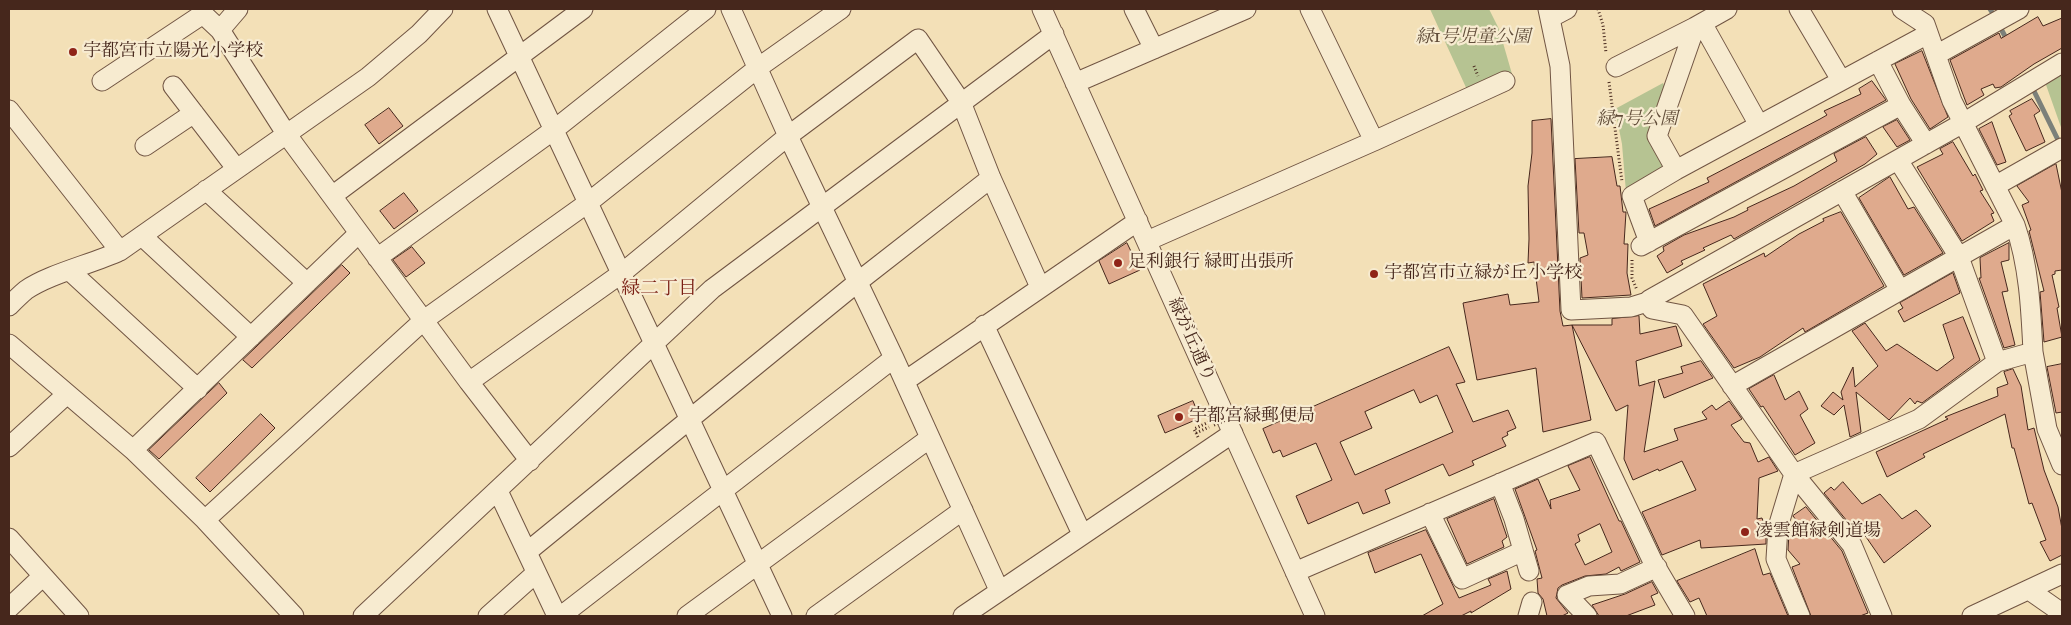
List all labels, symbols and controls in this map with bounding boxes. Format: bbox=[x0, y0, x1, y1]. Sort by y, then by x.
park label: 緑1号児童公園 bbox=[1415, 27, 1531, 49]
place label: 宇都宮市立陽光小学校 bbox=[83, 41, 263, 63]
marker: 宇都宮市立陽光小学校 bbox=[67, 46, 79, 58]
park label: 緑7号公園 bbox=[1596, 109, 1678, 131]
place label: 足利銀行 緑町出張所 bbox=[1128, 252, 1294, 274]
marker: 足利銀行 緑町出張所 bbox=[1112, 257, 1124, 269]
place label: 宇都宮市立緑が丘小学校 bbox=[1384, 263, 1582, 285]
marker: 宇都宮市立緑が丘小学校 bbox=[1368, 268, 1380, 280]
district label: 緑二丁目 bbox=[621, 278, 697, 300]
street label: 緑が丘通り bbox=[1163, 294, 1219, 386]
place label: 宇都宮緑郵便局 bbox=[1189, 406, 1315, 428]
marker: 宇都宮緑郵便局 bbox=[1173, 411, 1185, 423]
place label: 凌雲館緑剣道場 bbox=[1755, 521, 1881, 543]
marker: 凌雲館緑剣道場 bbox=[1739, 526, 1751, 538]

